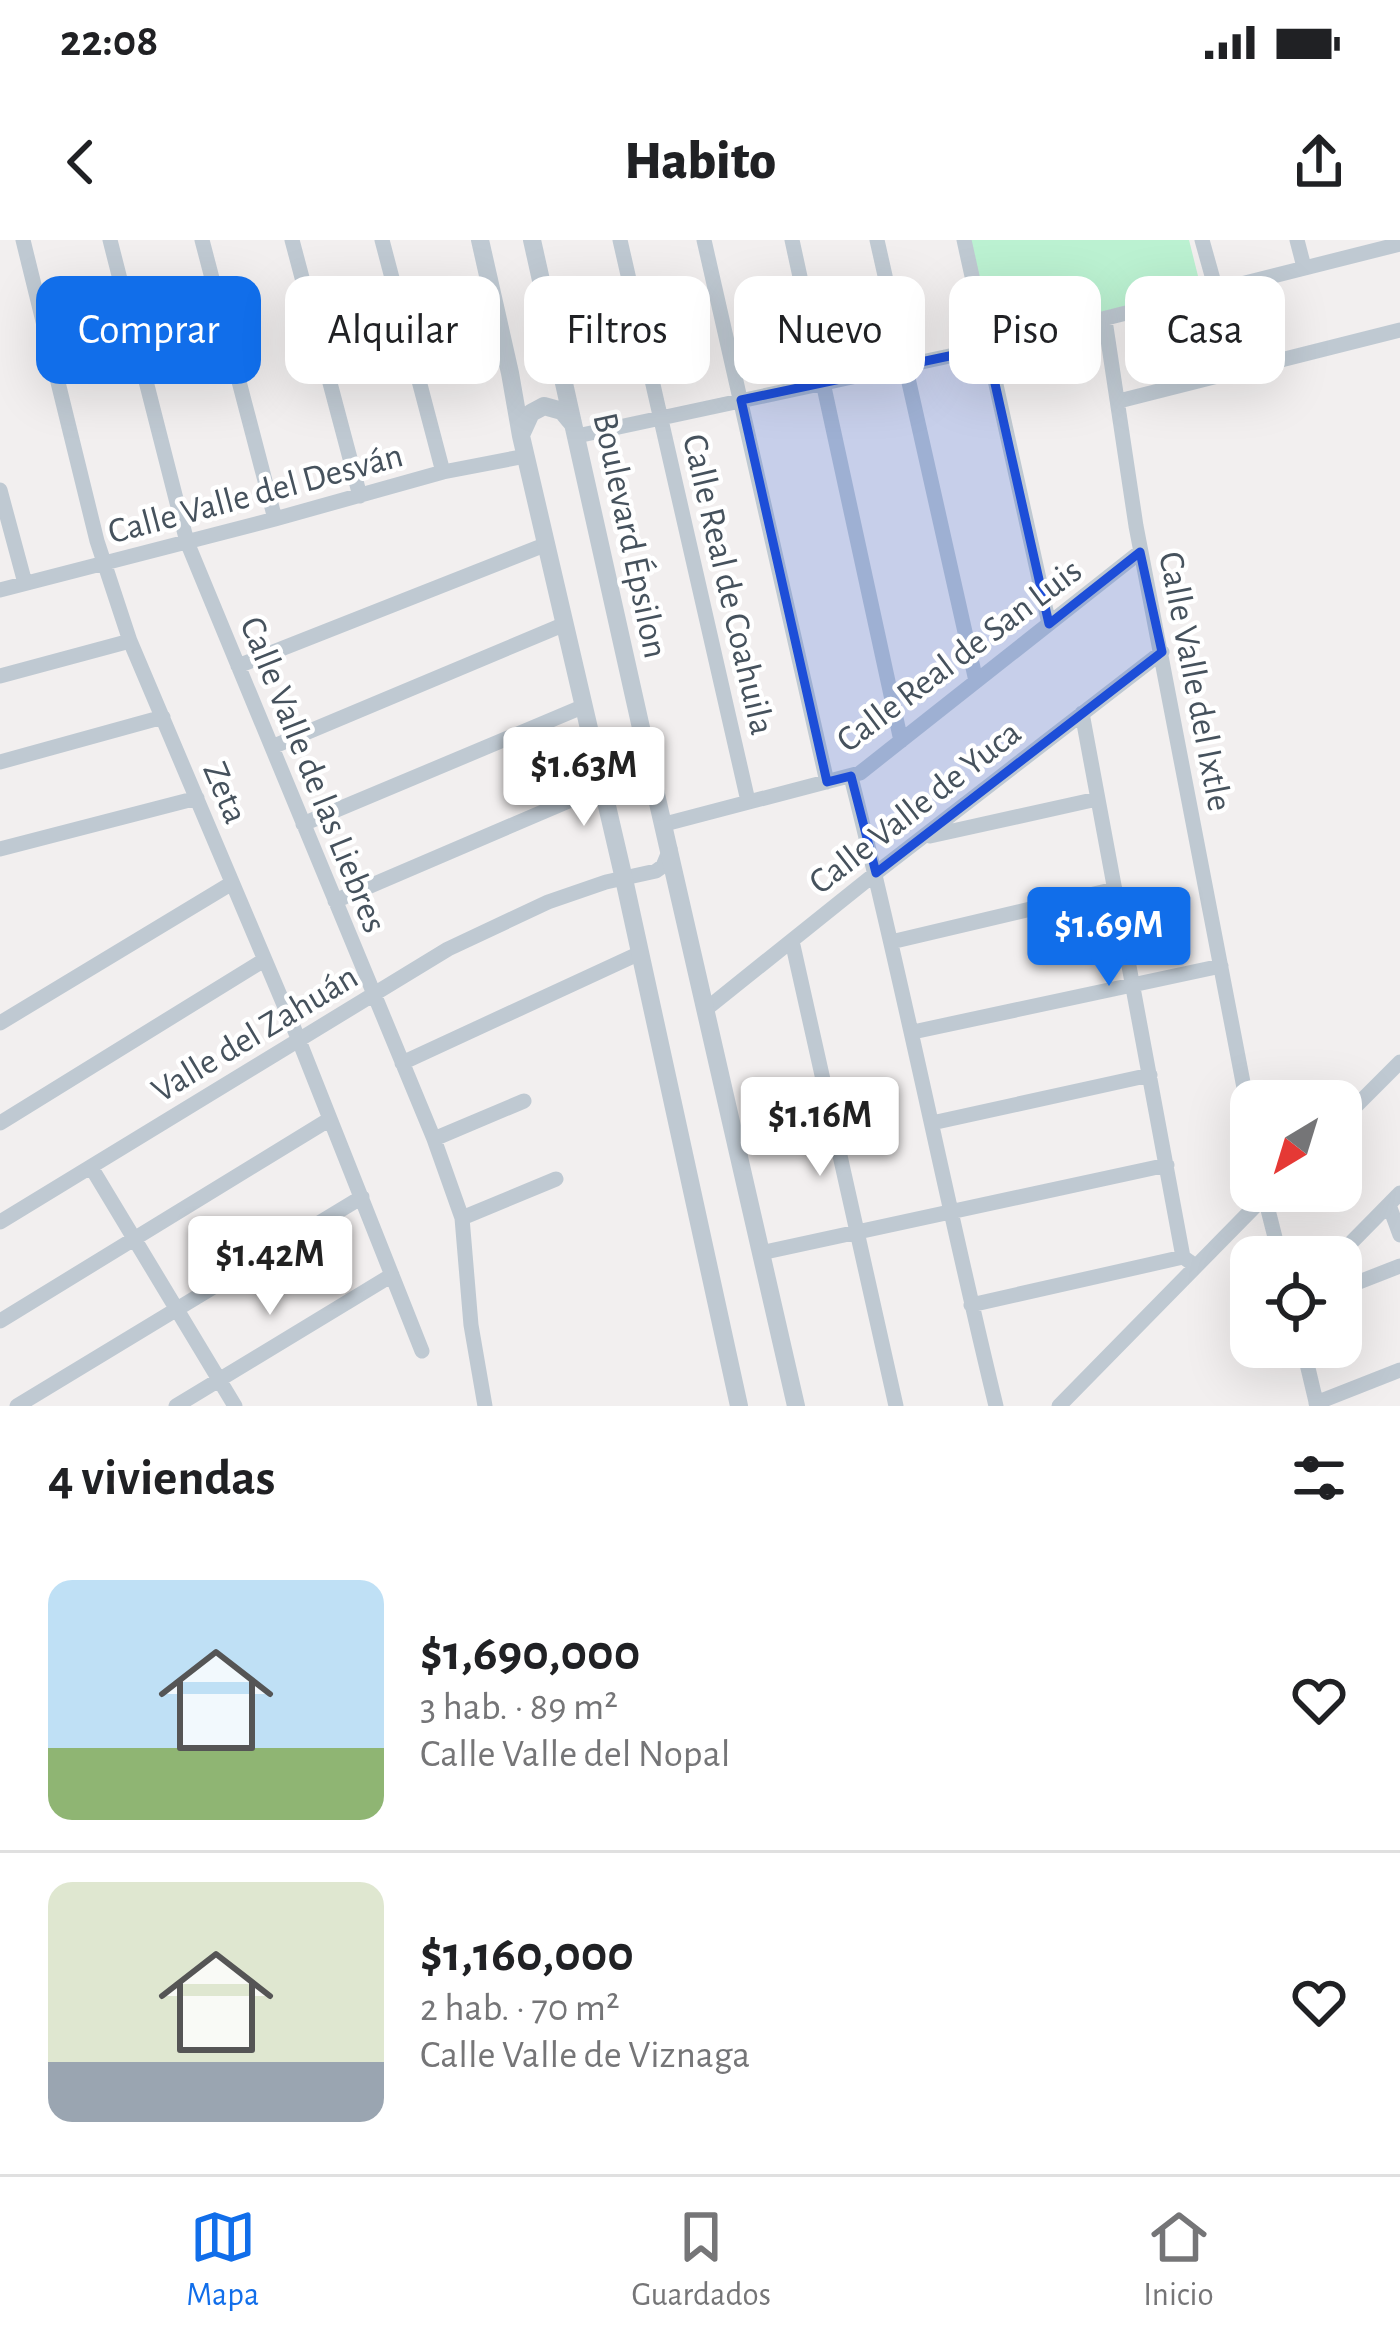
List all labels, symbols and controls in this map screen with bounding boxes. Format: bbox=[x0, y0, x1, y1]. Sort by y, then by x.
text: 22:08 bbox=[60, 19, 158, 64]
icon: back bbox=[48, 129, 114, 195]
icon: share bbox=[1286, 129, 1352, 195]
text: Habito bbox=[624, 135, 776, 189]
chip: Comprar bbox=[36, 276, 261, 384]
chip: Alquilar bbox=[285, 276, 500, 384]
chip: Filtros bbox=[524, 276, 710, 384]
chip: Nuevo bbox=[734, 276, 925, 384]
chip: Piso bbox=[949, 276, 1101, 384]
chip: Casa bbox=[1125, 276, 1285, 384]
street label: Boulevard Épsilon bbox=[586, 409, 677, 661]
street label: Calle Real de Coahuila bbox=[676, 431, 780, 738]
street label: Calle Valle del Desván bbox=[104, 437, 407, 551]
street label: Calle Valle del Ixtle bbox=[1152, 549, 1238, 814]
street label: Calle Real de San Luis bbox=[830, 552, 1088, 759]
street label: Calle Valle de las Liebres bbox=[233, 612, 393, 938]
street label: Calle Valle de Yuca bbox=[803, 714, 1028, 901]
pin: $1.63M bbox=[486, 727, 682, 829]
text: $1.63M bbox=[530, 746, 638, 785]
street label: Zeta bbox=[196, 757, 254, 829]
pin: $1.69M bbox=[1011, 887, 1207, 989]
text: $1.69M bbox=[1054, 906, 1164, 945]
street label: Valle del Zahuán bbox=[146, 958, 364, 1109]
pin: $1.16M bbox=[722, 1077, 918, 1179]
north arrow bbox=[1230, 1080, 1362, 1212]
map controls bbox=[1230, 1080, 1362, 1368]
text: $1.16M bbox=[768, 1096, 872, 1135]
pin: $1.42M bbox=[172, 1216, 368, 1318]
text: $1.42M bbox=[215, 1235, 325, 1274]
button: locate bbox=[1230, 1236, 1362, 1368]
icon: filters bbox=[1286, 1445, 1352, 1511]
text: 4 viviendas bbox=[48, 1453, 275, 1504]
icon: home bbox=[144, 1628, 288, 1772]
text: $1,690,000 bbox=[420, 1628, 640, 1679]
icon: heart bbox=[1286, 1667, 1352, 1733]
text: 3 hab. · 89 m² bbox=[420, 1688, 618, 1727]
text: Calle Valle del Nopal bbox=[420, 1735, 730, 1774]
text: $1,160,000 bbox=[420, 1929, 634, 1980]
icon: home bbox=[144, 1930, 288, 2074]
icon: heart bbox=[1286, 1969, 1352, 2035]
text: 2 hab. · 70 m² bbox=[420, 1989, 620, 2028]
text: Calle Valle de Viznaga bbox=[420, 2036, 750, 2075]
tab: Mapa bbox=[186, 2204, 259, 2316]
tab: Guardados bbox=[632, 2204, 771, 2316]
tab: Inicio bbox=[1143, 2204, 1214, 2316]

